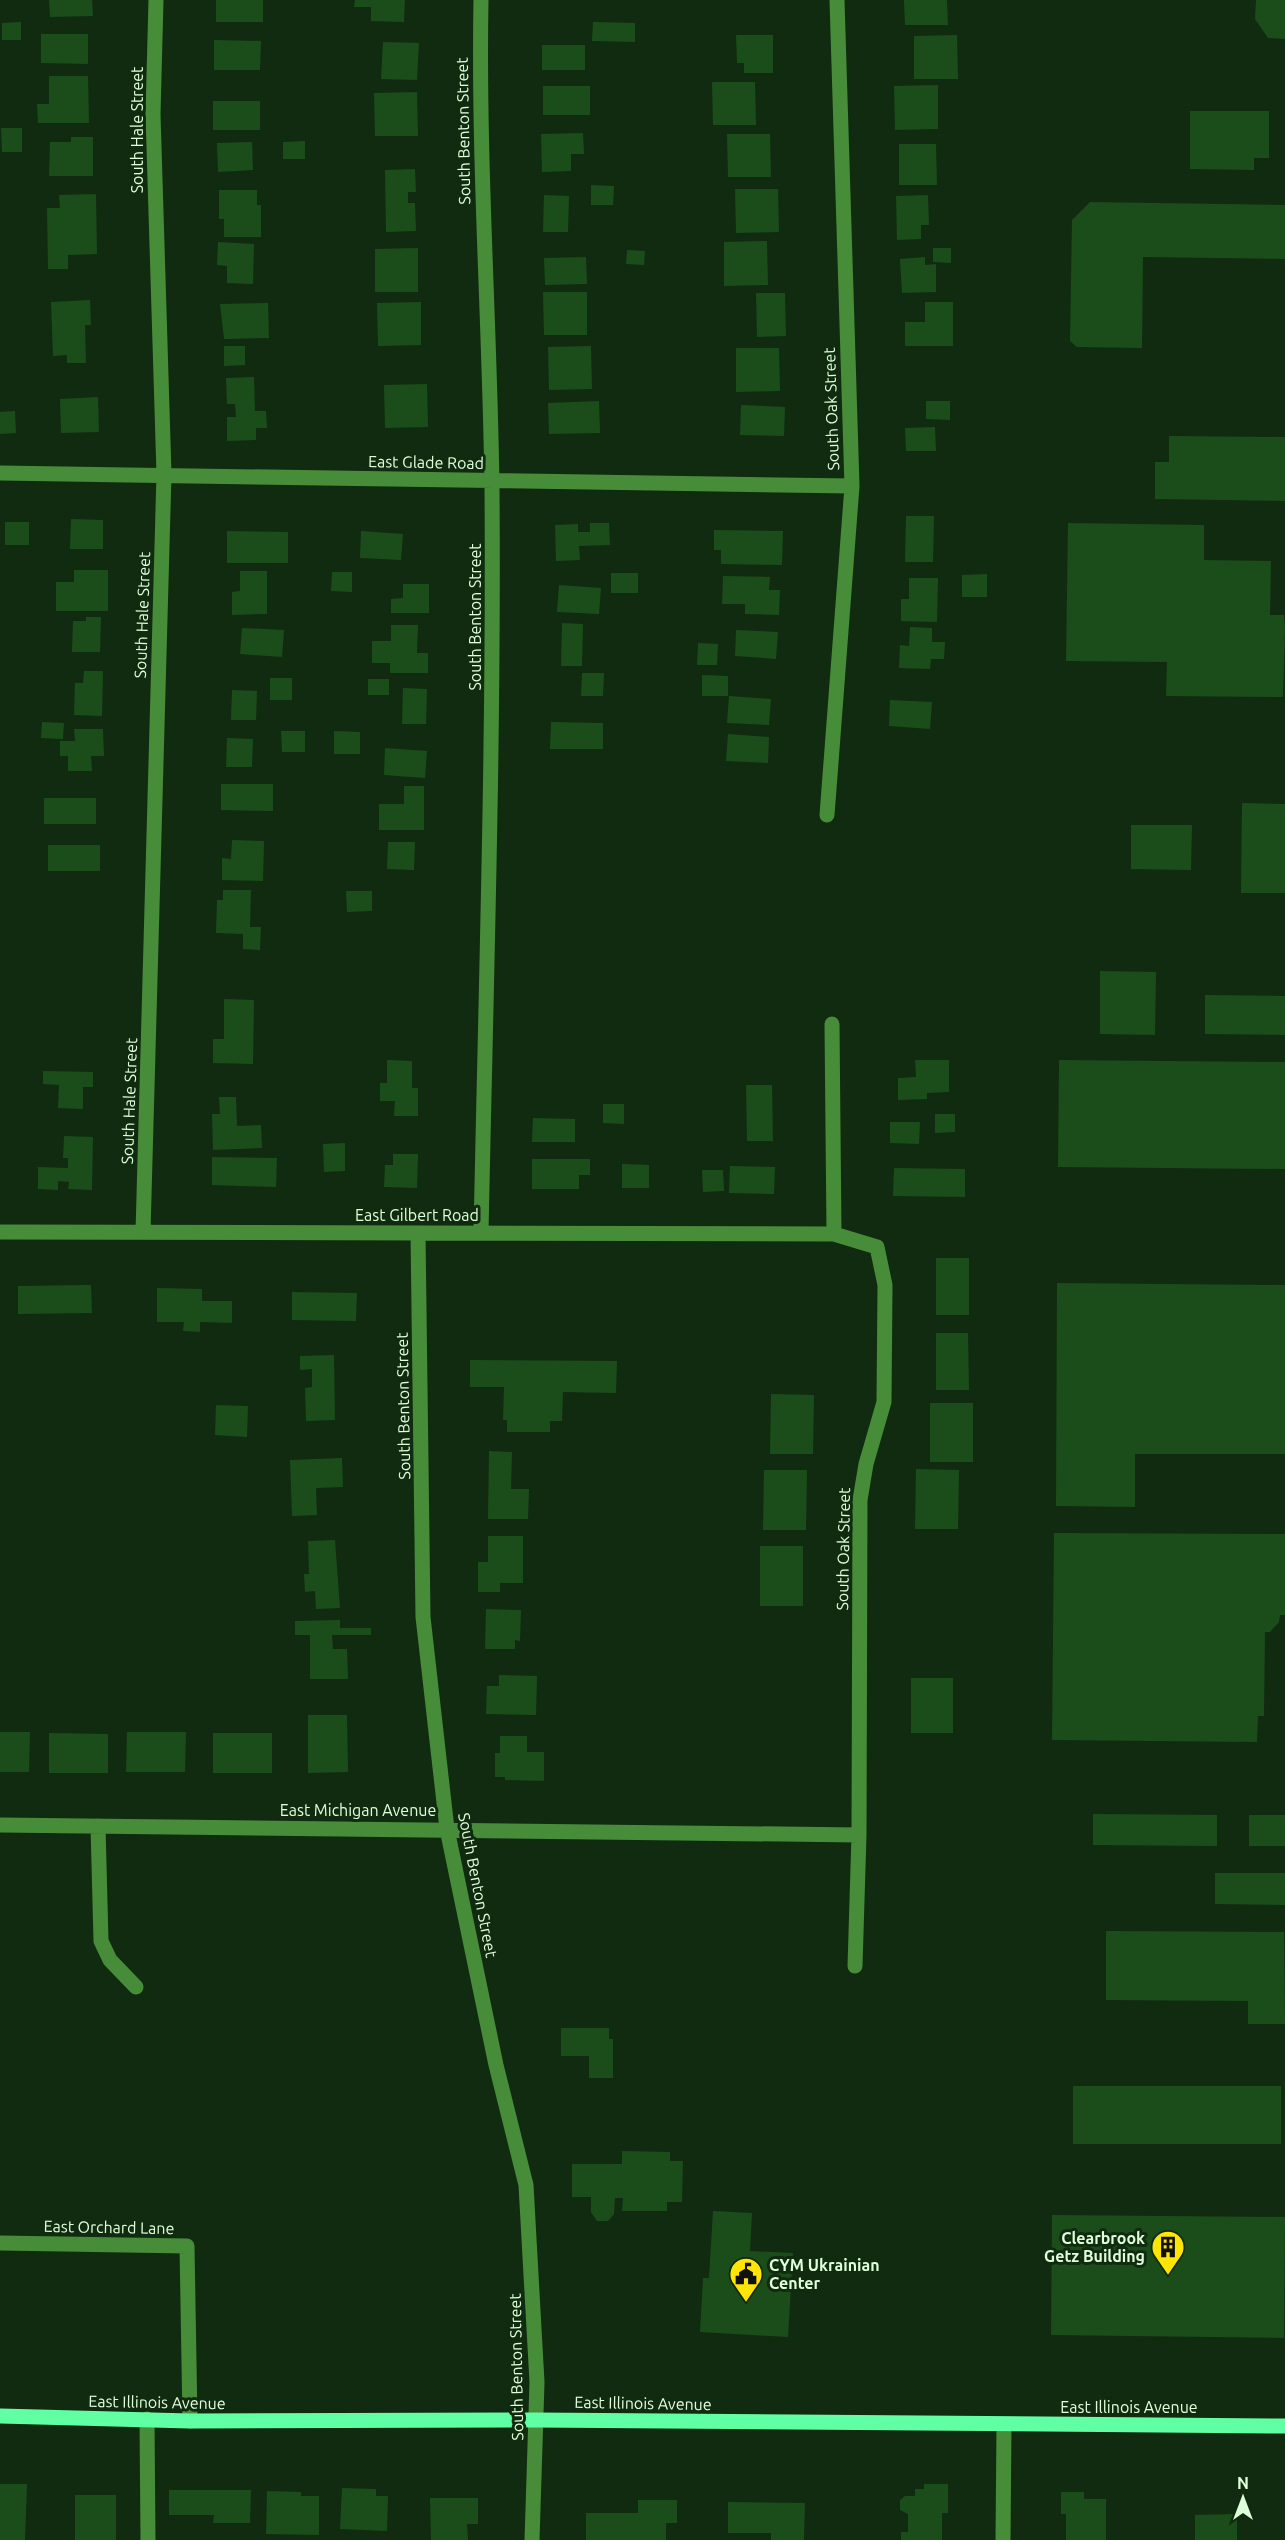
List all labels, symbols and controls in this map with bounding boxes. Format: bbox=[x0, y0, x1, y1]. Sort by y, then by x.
street label: South Benton Street bbox=[453, 57, 473, 205]
street label: South Hale Street bbox=[128, 66, 146, 193]
street label: South Oak Street bbox=[820, 347, 842, 471]
street label: East Glade Road bbox=[368, 452, 484, 472]
street label: South Benton Street bbox=[466, 543, 484, 691]
street label: South Hale Street bbox=[131, 551, 153, 679]
street label: South Hale Street bbox=[118, 1037, 140, 1165]
street label: East Gilbert Road bbox=[355, 1206, 479, 1224]
street label: South Benton Street bbox=[393, 1332, 413, 1480]
street label: South Oak Street bbox=[833, 1487, 853, 1611]
street label: East Michigan Avenue bbox=[280, 1801, 436, 1819]
street label: South Benton Street bbox=[455, 1811, 501, 1960]
street label: East Orchard Lane bbox=[43, 2217, 175, 2237]
place label: Clearbrook Getz Building bbox=[1044, 2229, 1145, 2265]
building icon: Clearbrook Getz Building bbox=[1150, 2229, 1186, 2276]
public building icon: CYM Ukrainian Center bbox=[728, 2256, 764, 2303]
place label: CYM Ukrainian Center bbox=[769, 2256, 880, 2292]
street label: South Benton Street bbox=[506, 2293, 526, 2441]
street label: East Illinois Avenue bbox=[88, 2392, 226, 2412]
street label: East Illinois Avenue bbox=[574, 2393, 712, 2413]
street label: East Illinois Avenue bbox=[1060, 2398, 1198, 2416]
north arrow bbox=[1213, 2468, 1273, 2528]
text: N bbox=[1237, 2474, 1249, 2492]

